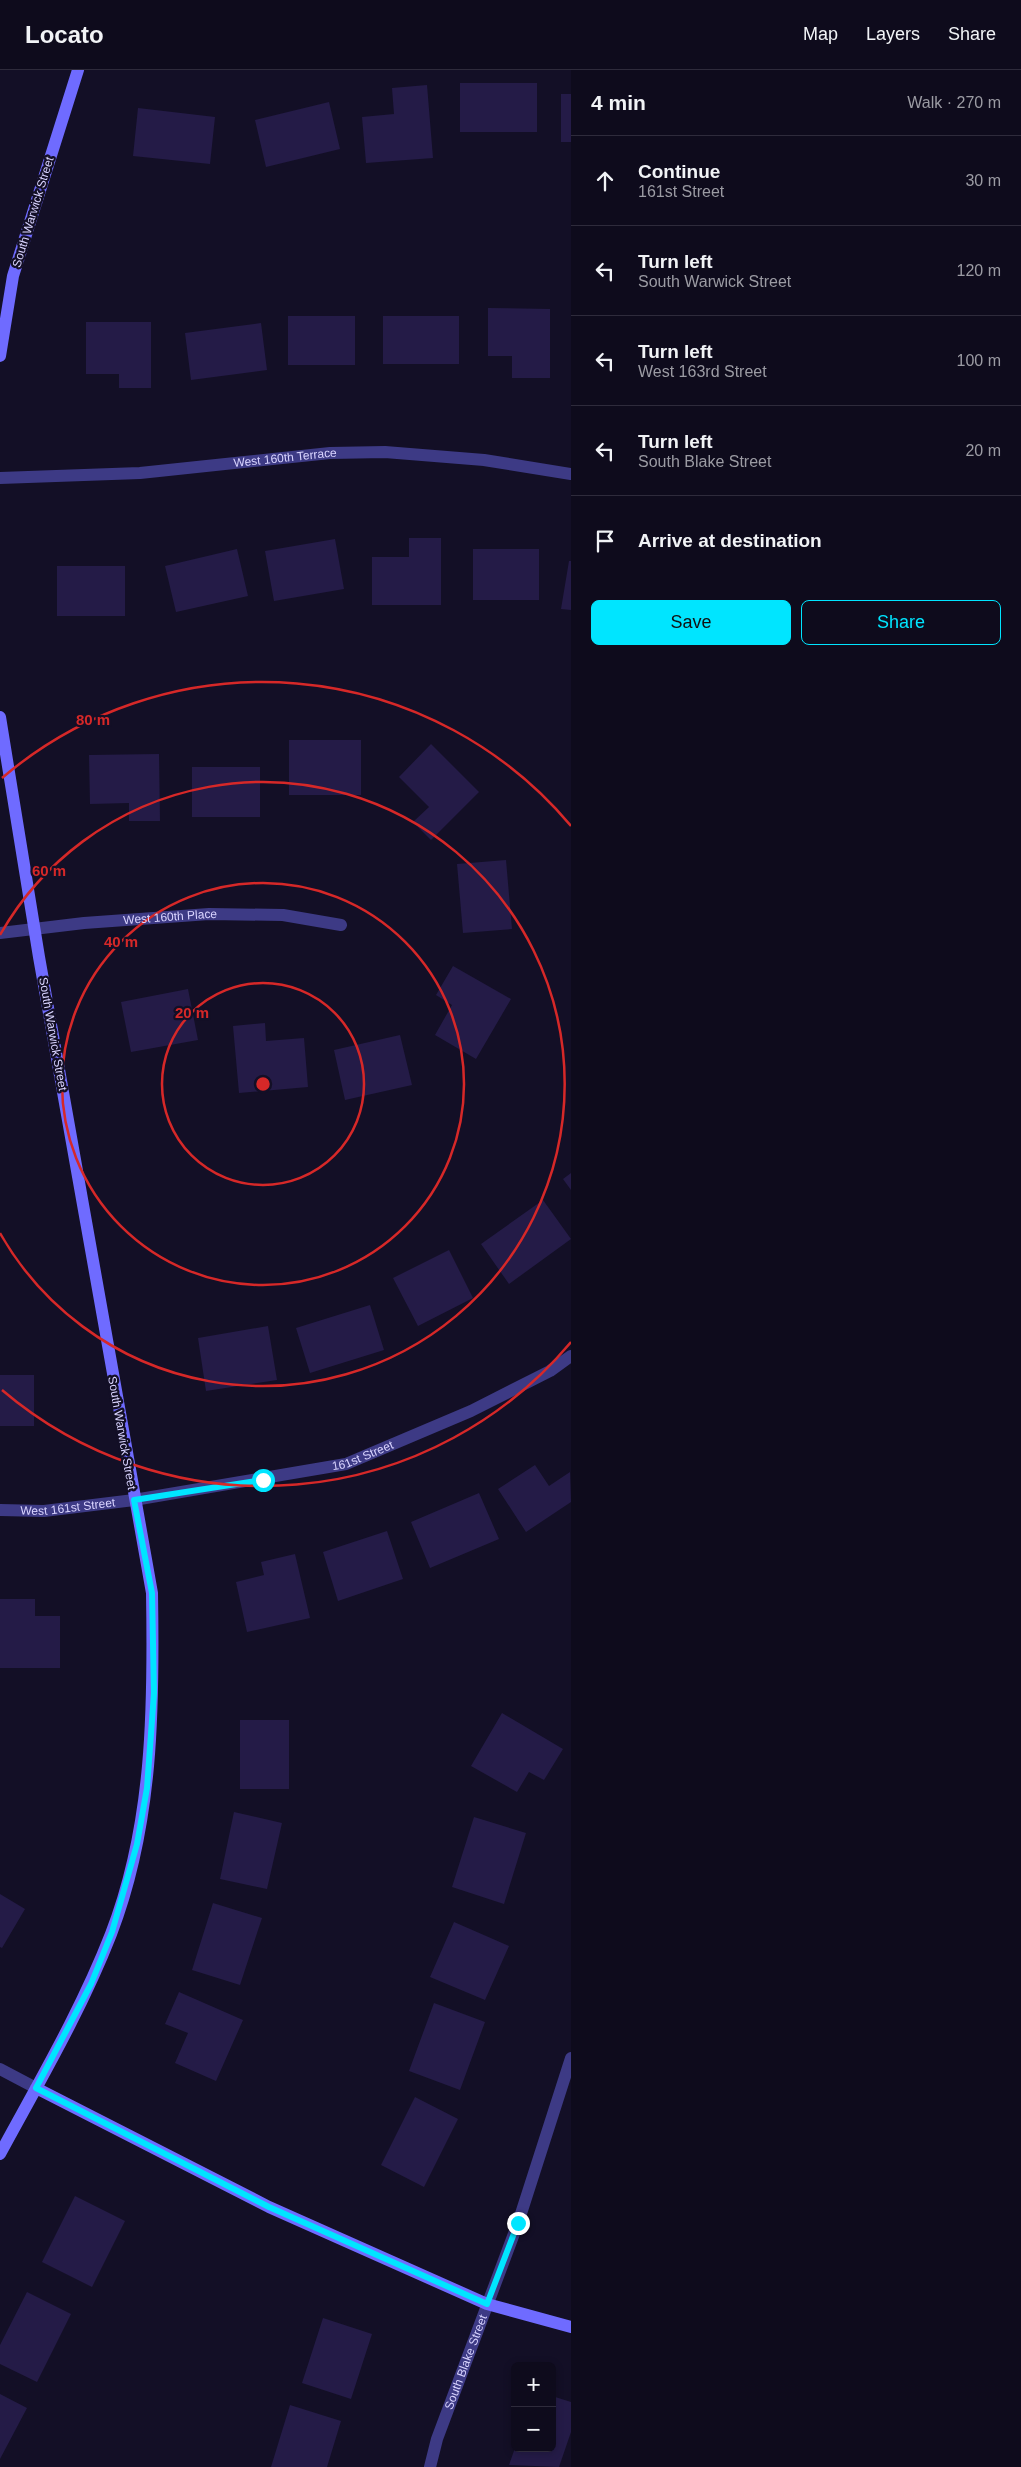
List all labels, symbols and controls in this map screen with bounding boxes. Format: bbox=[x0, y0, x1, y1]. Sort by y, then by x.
text: Locato bbox=[25, 21, 104, 48]
text: Map bbox=[803, 24, 838, 44]
text: Layers bbox=[866, 24, 920, 44]
text: Share bbox=[948, 24, 996, 44]
text: 4 min bbox=[591, 91, 646, 114]
text: Walk · 270 m bbox=[907, 94, 1001, 111]
street label: South Warwick Street bbox=[10, 154, 57, 269]
text: Continue bbox=[638, 161, 720, 182]
icon: ahead bbox=[591, 167, 619, 195]
text: 30 m bbox=[965, 172, 1001, 189]
text: 161st Street bbox=[638, 183, 724, 200]
text: Turn left bbox=[638, 251, 713, 272]
icon: left bbox=[591, 257, 619, 285]
text: 120 m bbox=[957, 262, 1001, 279]
text: South Warwick Street bbox=[638, 273, 791, 290]
text: Turn left bbox=[638, 341, 713, 362]
icon: left bbox=[591, 347, 619, 375]
text: 100 m bbox=[957, 352, 1001, 369]
text: West 163rd Street bbox=[638, 363, 767, 380]
text: Turn left bbox=[638, 431, 713, 452]
icon: left bbox=[591, 437, 619, 465]
text: 20 m bbox=[965, 442, 1001, 459]
street label: West 160th Terrace bbox=[233, 446, 337, 470]
text: South Blake Street bbox=[638, 453, 771, 470]
icon: arrive bbox=[591, 527, 619, 555]
text: Arrive at destination bbox=[638, 530, 822, 551]
button: Save bbox=[591, 600, 791, 645]
button: Share bbox=[801, 600, 1001, 645]
text: 80 m bbox=[76, 711, 110, 728]
text: 60 m bbox=[32, 862, 66, 879]
street label: West 160th Place bbox=[123, 907, 217, 927]
text: 40 m bbox=[104, 933, 138, 950]
street label: South Warwick Street bbox=[36, 976, 70, 1092]
text: 20 m bbox=[175, 1004, 209, 1021]
centre of rings bbox=[254, 1075, 272, 1093]
street label: South Warwick Street bbox=[105, 1375, 139, 1491]
street label: 161st Street bbox=[331, 1438, 396, 1473]
route start bbox=[252, 1469, 275, 1492]
street label: West 161st Street bbox=[20, 1495, 117, 1518]
route end bbox=[507, 2212, 530, 2235]
street label: South Blake Street bbox=[442, 2312, 490, 2411]
map controls bbox=[511, 2362, 556, 2452]
button: + bbox=[511, 2362, 556, 2407]
button: − bbox=[511, 2407, 556, 2452]

